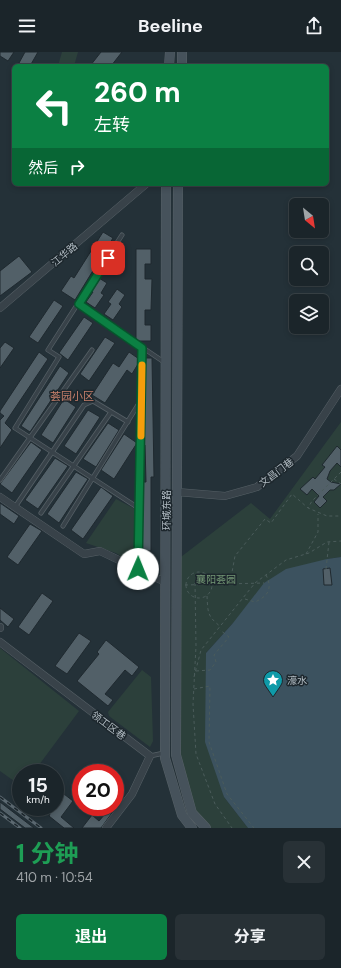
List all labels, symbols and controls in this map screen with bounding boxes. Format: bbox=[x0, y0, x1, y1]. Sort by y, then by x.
text: Beeline bbox=[138, 14, 203, 38]
icon: menu bbox=[16, 15, 38, 37]
icon: share bbox=[303, 15, 325, 37]
text: 260 m bbox=[94, 74, 181, 111]
icon: left bbox=[28, 80, 80, 132]
text: 左转 bbox=[94, 113, 130, 137]
icon: right bbox=[66, 156, 88, 178]
text: 然后 bbox=[28, 158, 58, 178]
north arrow bbox=[289, 198, 329, 238]
map controls bbox=[289, 198, 329, 334]
street label: 江华路 bbox=[49, 240, 80, 269]
pin bbox=[91, 241, 125, 275]
button: search bbox=[289, 246, 329, 286]
icon: arrive bbox=[97, 247, 119, 269]
button: layers bbox=[289, 294, 329, 334]
district label: 荟园小区 bbox=[50, 389, 94, 403]
street label: 文昌门巷 bbox=[256, 455, 296, 490]
street label: 环城东路 bbox=[160, 490, 173, 530]
position arrow bbox=[117, 548, 159, 590]
park label: 襄阳荟园 bbox=[196, 573, 236, 586]
place icon: 濠水 bbox=[262, 669, 284, 697]
place label: 濠水 bbox=[287, 674, 307, 687]
street label: 领工区巷 bbox=[89, 708, 129, 743]
speed limit sign: 20 bbox=[72, 764, 124, 816]
text: 15 bbox=[28, 772, 48, 798]
text: km/h bbox=[26, 793, 50, 806]
text: 1 分钟 bbox=[16, 838, 78, 869]
button: close bbox=[283, 841, 325, 883]
text: 410 m · 10:54 bbox=[16, 869, 93, 886]
button: 退出 bbox=[16, 914, 167, 960]
button: 分享 bbox=[175, 914, 325, 960]

